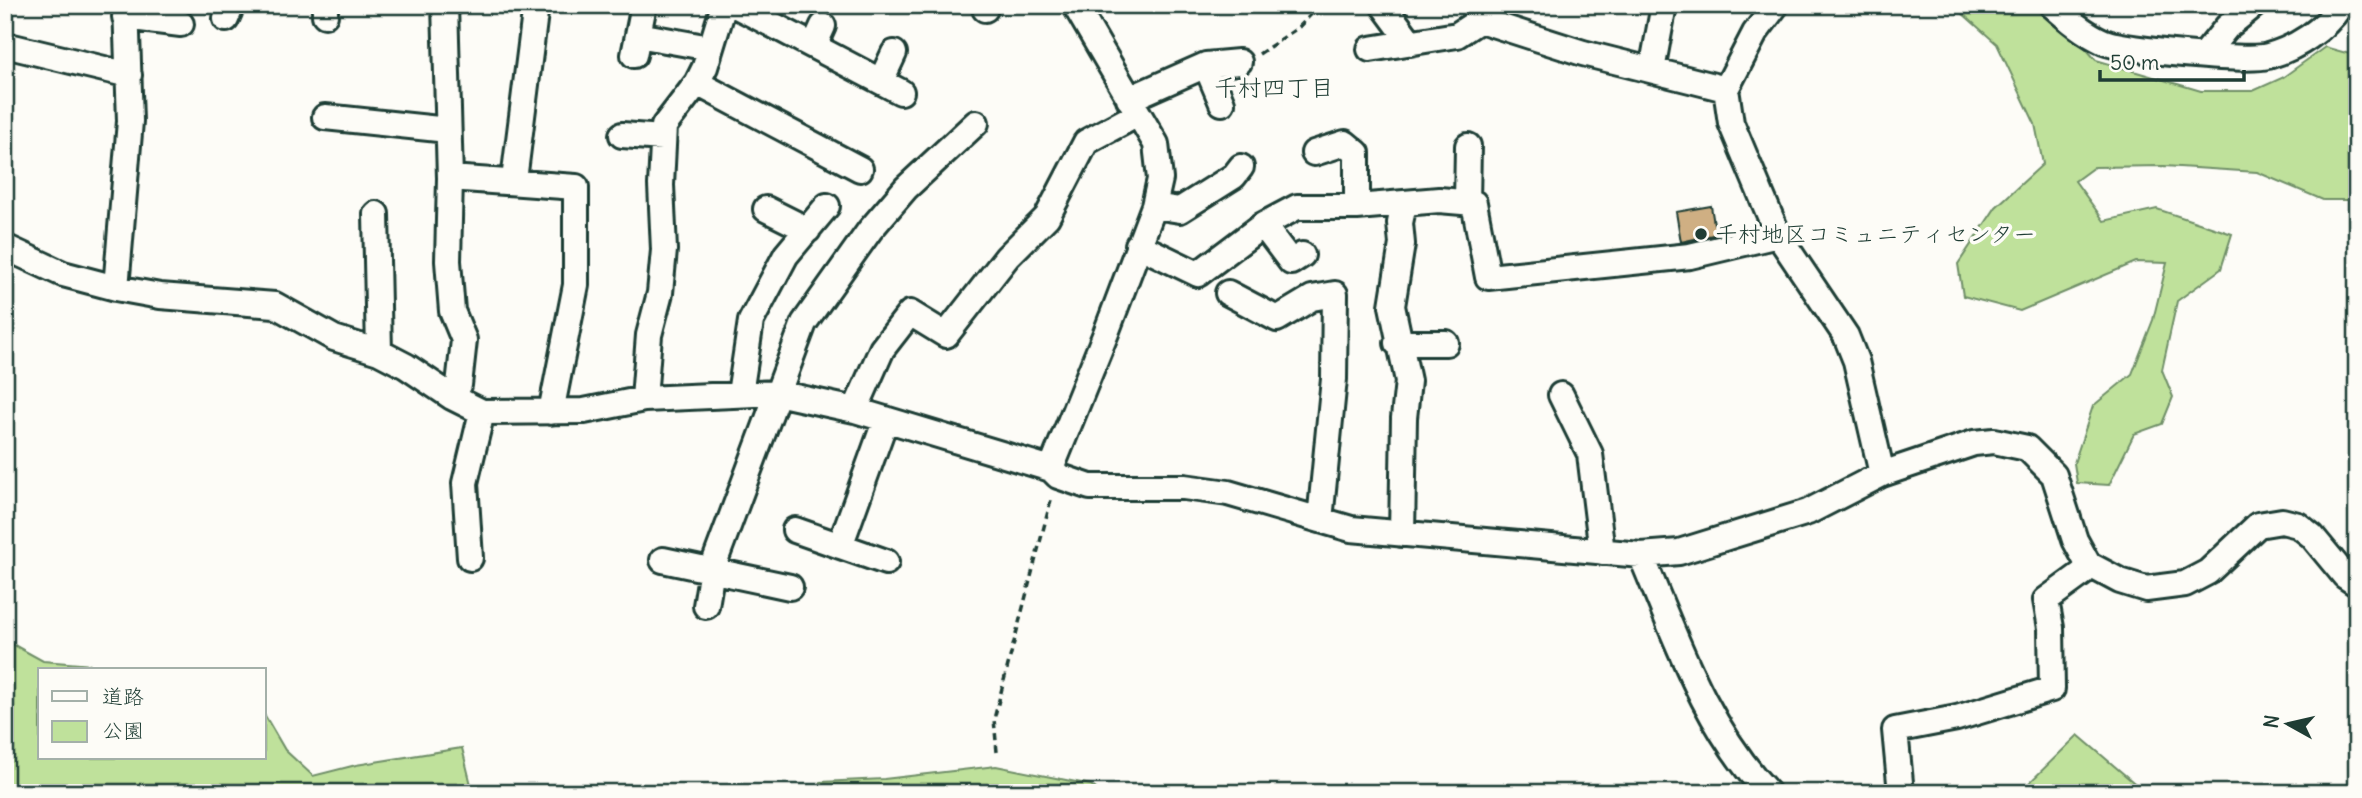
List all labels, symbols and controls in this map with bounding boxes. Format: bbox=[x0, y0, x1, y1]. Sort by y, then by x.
scale bar bbox=[2100, 38, 2243, 82]
text: 50 m bbox=[2110, 49, 2159, 76]
district label: 千村四丁目 bbox=[1214, 72, 1334, 102]
place label: 千村地区コミュニティセンター bbox=[1715, 219, 2036, 248]
marker: 千村地区コミュニティセンター bbox=[1693, 226, 1709, 242]
legend bbox=[38, 668, 266, 760]
text: 道路 bbox=[102, 683, 144, 710]
north arrow bbox=[2254, 690, 2324, 760]
text: N bbox=[2258, 713, 2284, 730]
text: 公園 bbox=[102, 717, 144, 744]

